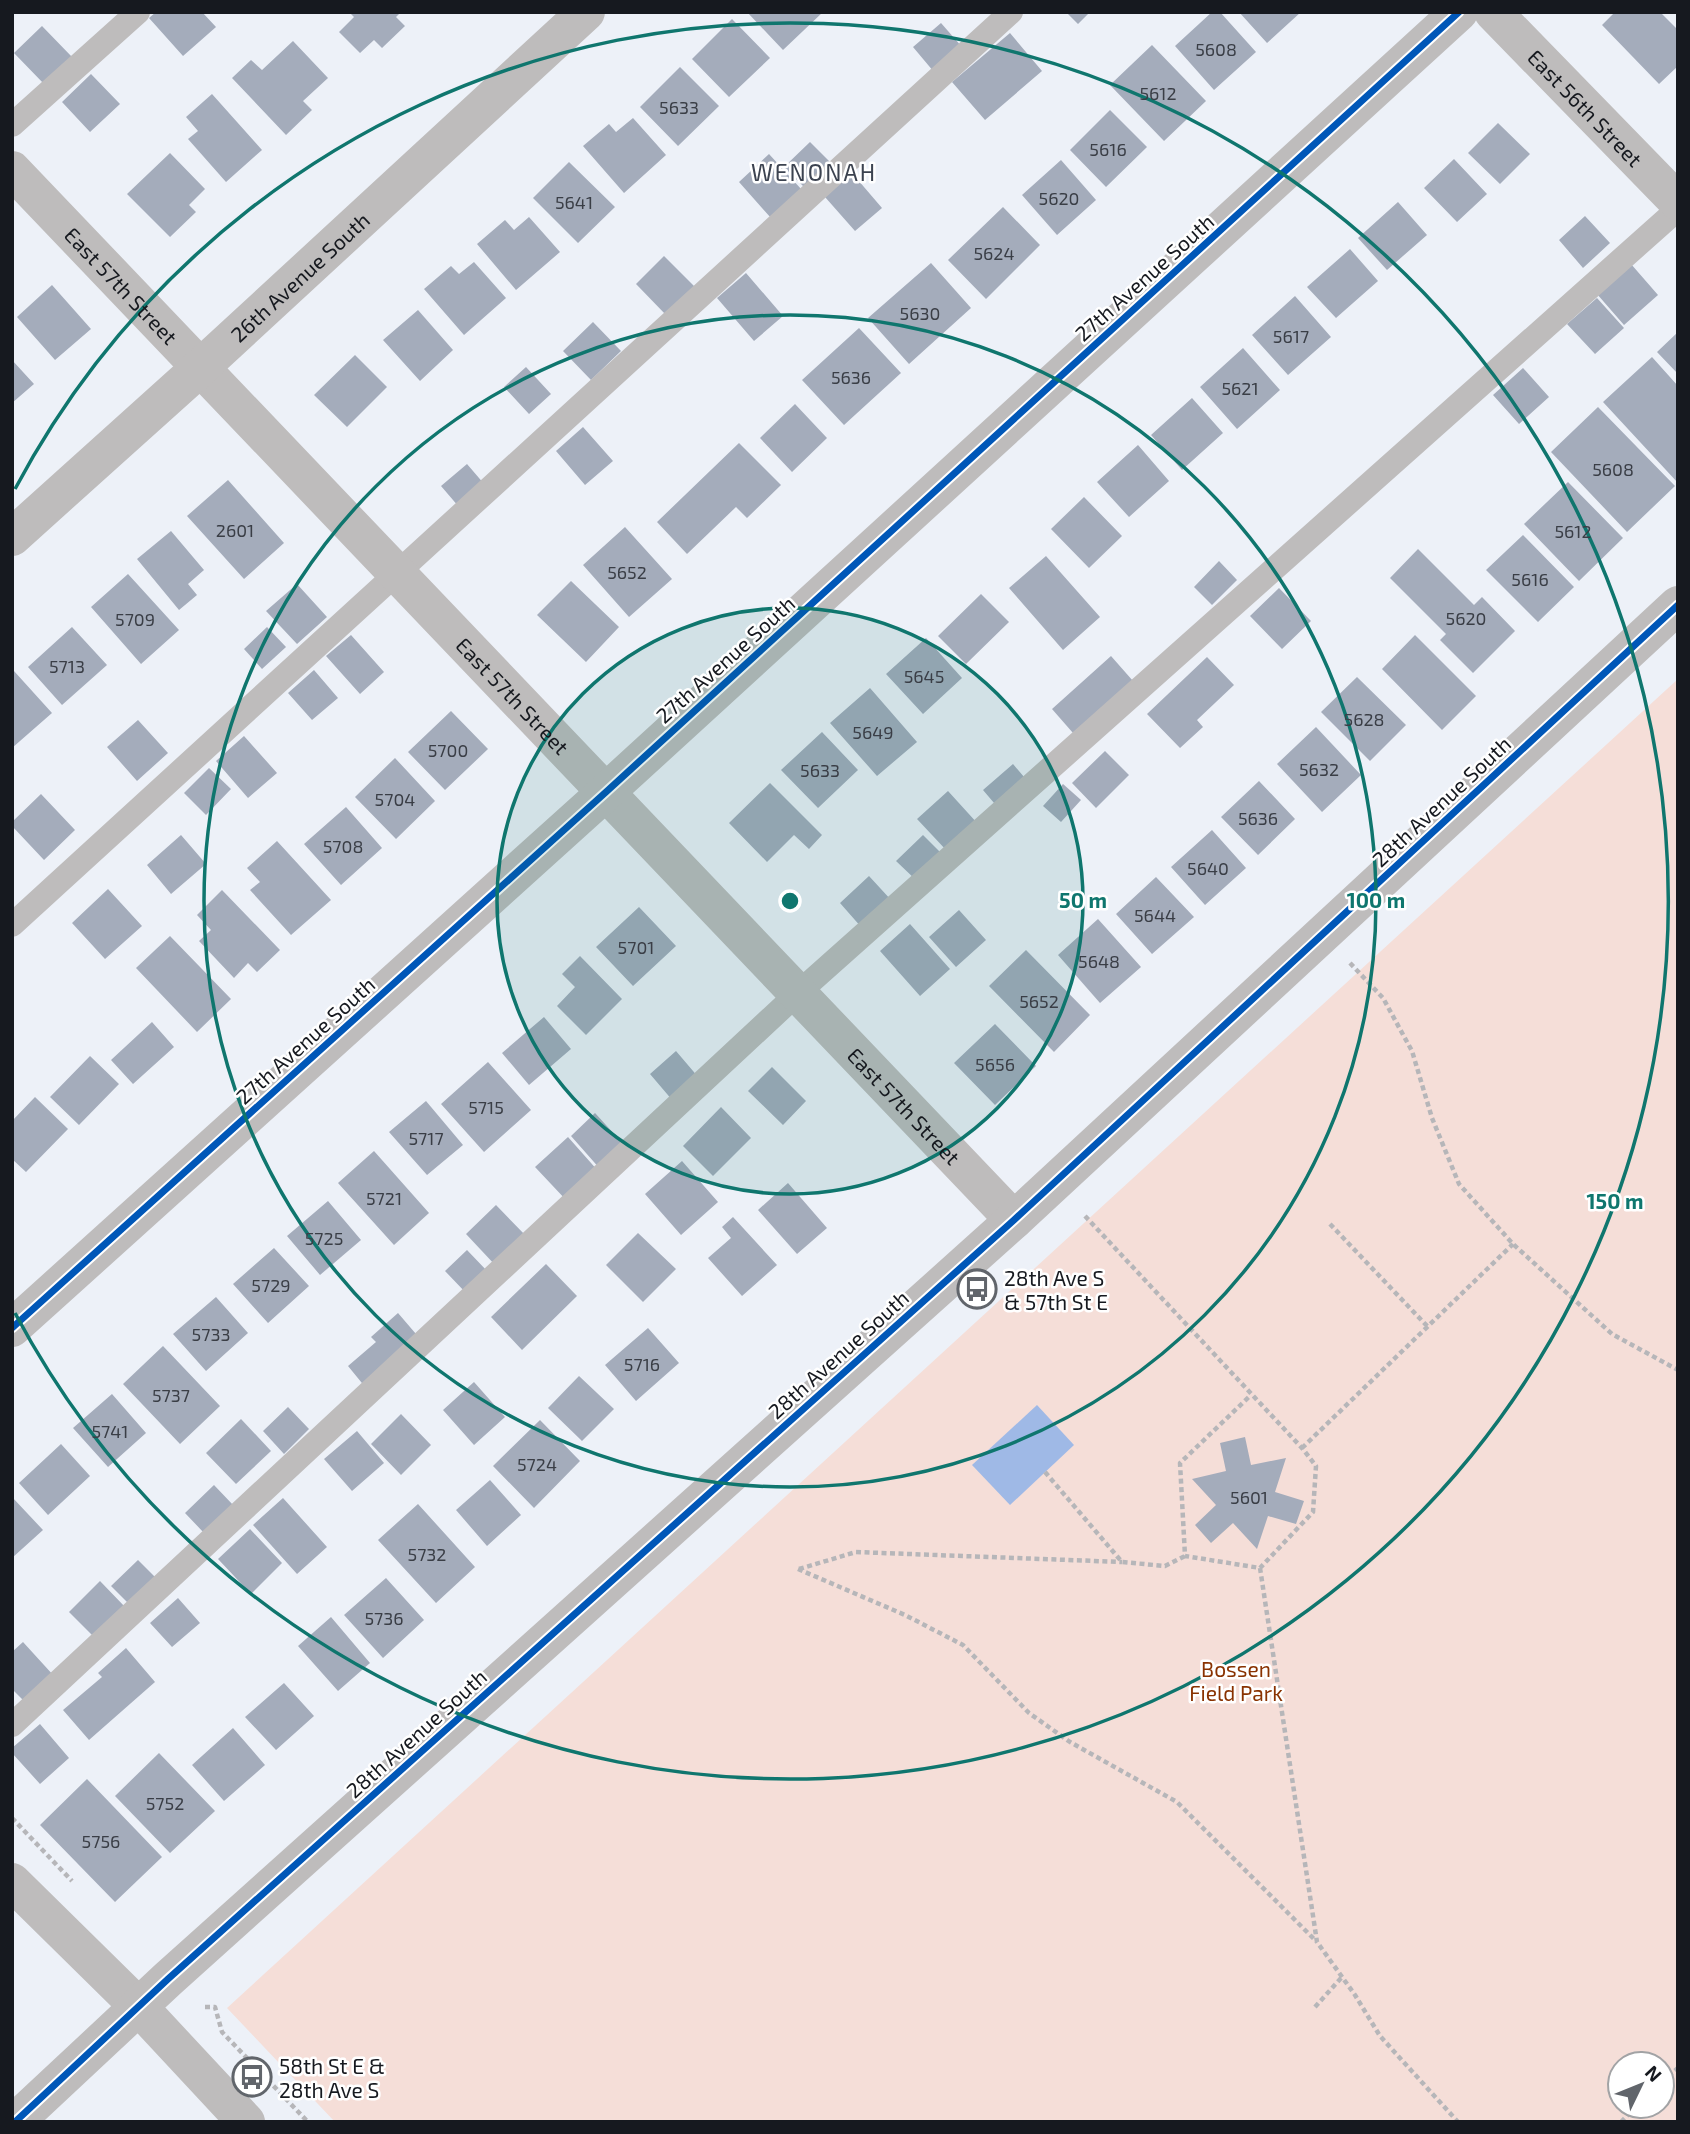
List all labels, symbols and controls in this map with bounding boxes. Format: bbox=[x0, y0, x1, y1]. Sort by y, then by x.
house number: 5608 bbox=[1195, 38, 1237, 60]
street label: East 56th Street bbox=[1523, 44, 1648, 171]
house number: 5612 bbox=[1139, 82, 1177, 104]
house number: 5633 bbox=[659, 96, 699, 118]
house number: 5616 bbox=[1089, 138, 1127, 160]
district label: WENONAH bbox=[751, 158, 877, 186]
house number: 5620 bbox=[1039, 187, 1079, 209]
house number: 5641 bbox=[555, 191, 593, 213]
street label: 26th Avenue South bbox=[225, 206, 374, 346]
street label: 27th Avenue South bbox=[1070, 208, 1218, 346]
street label: East 57th Street bbox=[60, 221, 183, 349]
house number: 5624 bbox=[973, 242, 1015, 264]
house number: 5630 bbox=[900, 302, 940, 324]
house number: 5617 bbox=[1273, 325, 1309, 347]
house number: 5636 bbox=[831, 366, 871, 388]
house number: 5621 bbox=[1221, 377, 1259, 399]
house number: 5608 bbox=[1592, 458, 1634, 480]
house number: 2601 bbox=[216, 519, 254, 541]
house number: 5612 bbox=[1554, 520, 1592, 542]
house number: 5652 bbox=[607, 561, 647, 583]
house number: 5616 bbox=[1511, 568, 1549, 590]
street label: 27th Avenue South bbox=[651, 590, 799, 728]
house number: 5620 bbox=[1446, 607, 1486, 629]
house number: 5709 bbox=[115, 608, 155, 630]
street label: East 57th Street bbox=[452, 632, 575, 759]
house number: 5713 bbox=[49, 655, 85, 677]
house number: 5645 bbox=[904, 665, 944, 687]
house number: 5628 bbox=[1344, 708, 1385, 730]
house number: 5649 bbox=[852, 721, 894, 743]
street label: 28th Avenue South bbox=[1367, 731, 1515, 871]
house number: 5700 bbox=[428, 739, 468, 761]
house number: 5632 bbox=[1299, 758, 1339, 780]
house number: 5633 bbox=[800, 759, 840, 781]
house number: 5704 bbox=[375, 788, 415, 810]
house number: 5636 bbox=[1238, 807, 1278, 829]
house number: 5708 bbox=[323, 835, 363, 857]
house number: 5640 bbox=[1187, 857, 1229, 879]
text: 50 m bbox=[1059, 887, 1107, 912]
text: 100 m bbox=[1347, 887, 1405, 912]
centre of rings bbox=[778, 889, 802, 913]
house number: 5644 bbox=[1134, 904, 1176, 926]
house number: 5701 bbox=[618, 936, 654, 958]
house number: 5648 bbox=[1078, 950, 1120, 972]
street label: 27th Avenue South bbox=[231, 971, 379, 1109]
house number: 5652 bbox=[1019, 990, 1059, 1012]
street label: East 57th Street bbox=[843, 1042, 966, 1169]
house number: 5656 bbox=[975, 1053, 1015, 1075]
house number: 5715 bbox=[468, 1096, 504, 1118]
house number: 5717 bbox=[408, 1127, 444, 1149]
house number: 5721 bbox=[366, 1187, 402, 1209]
text: 150 m bbox=[1587, 1188, 1643, 1213]
house number: 5725 bbox=[305, 1227, 343, 1249]
place label: 28th Ave S & 57th St E bbox=[1004, 1265, 1108, 1314]
bus stop icon: 28th Ave S & 57th St E bbox=[956, 1268, 998, 1310]
house number: 5729 bbox=[251, 1274, 291, 1296]
street label: 28th Avenue South bbox=[763, 1285, 913, 1423]
house number: 5733 bbox=[192, 1323, 230, 1345]
house number: 5716 bbox=[624, 1353, 660, 1375]
house number: 5737 bbox=[152, 1384, 190, 1406]
house number: 5741 bbox=[91, 1420, 129, 1442]
house number: 5724 bbox=[517, 1453, 557, 1475]
house number: 5601 bbox=[1230, 1486, 1268, 1508]
house number: 5732 bbox=[408, 1543, 447, 1565]
house number: 5736 bbox=[364, 1607, 404, 1629]
park label: Bossen Field Park bbox=[1189, 1656, 1283, 1705]
street label: 28th Avenue South bbox=[341, 1664, 491, 1802]
house number: 5752 bbox=[146, 1792, 184, 1814]
house number: 5756 bbox=[82, 1830, 120, 1852]
north arrow bbox=[1606, 2050, 1676, 2120]
place label: 58th St E & 28th Ave S bbox=[279, 2053, 385, 2102]
bus stop icon: 58th St E & 28th Ave S bbox=[231, 2056, 273, 2098]
text: N bbox=[1641, 2060, 1667, 2086]

